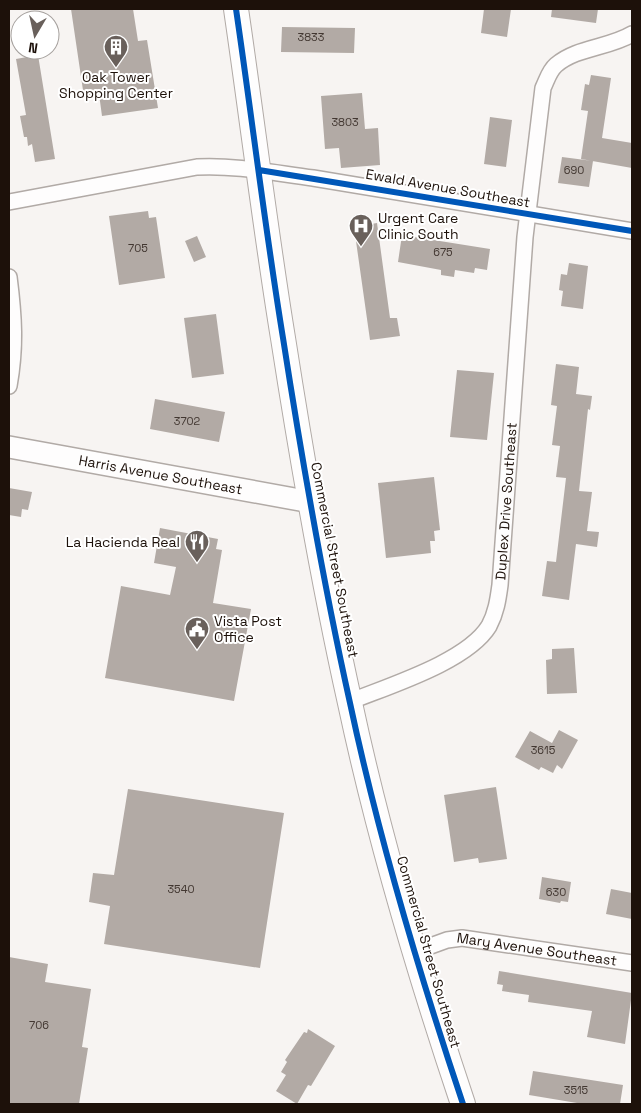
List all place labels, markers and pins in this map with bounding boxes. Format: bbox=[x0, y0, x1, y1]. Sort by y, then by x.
building icon: Oak Tower Shopping Center bbox=[103, 34, 129, 68]
place label: Oak Tower Shopping Center bbox=[59, 68, 173, 102]
place label: Urgent Care Clinic South bbox=[378, 209, 459, 243]
hospital icon: Urgent Care Clinic South bbox=[348, 213, 374, 247]
restaurant icon: La Hacienda Real bbox=[184, 529, 210, 563]
place label: La Hacienda Real bbox=[66, 533, 180, 551]
place label: Vista Post Office bbox=[214, 612, 282, 646]
public building icon: Vista Post Office bbox=[184, 616, 210, 650]

